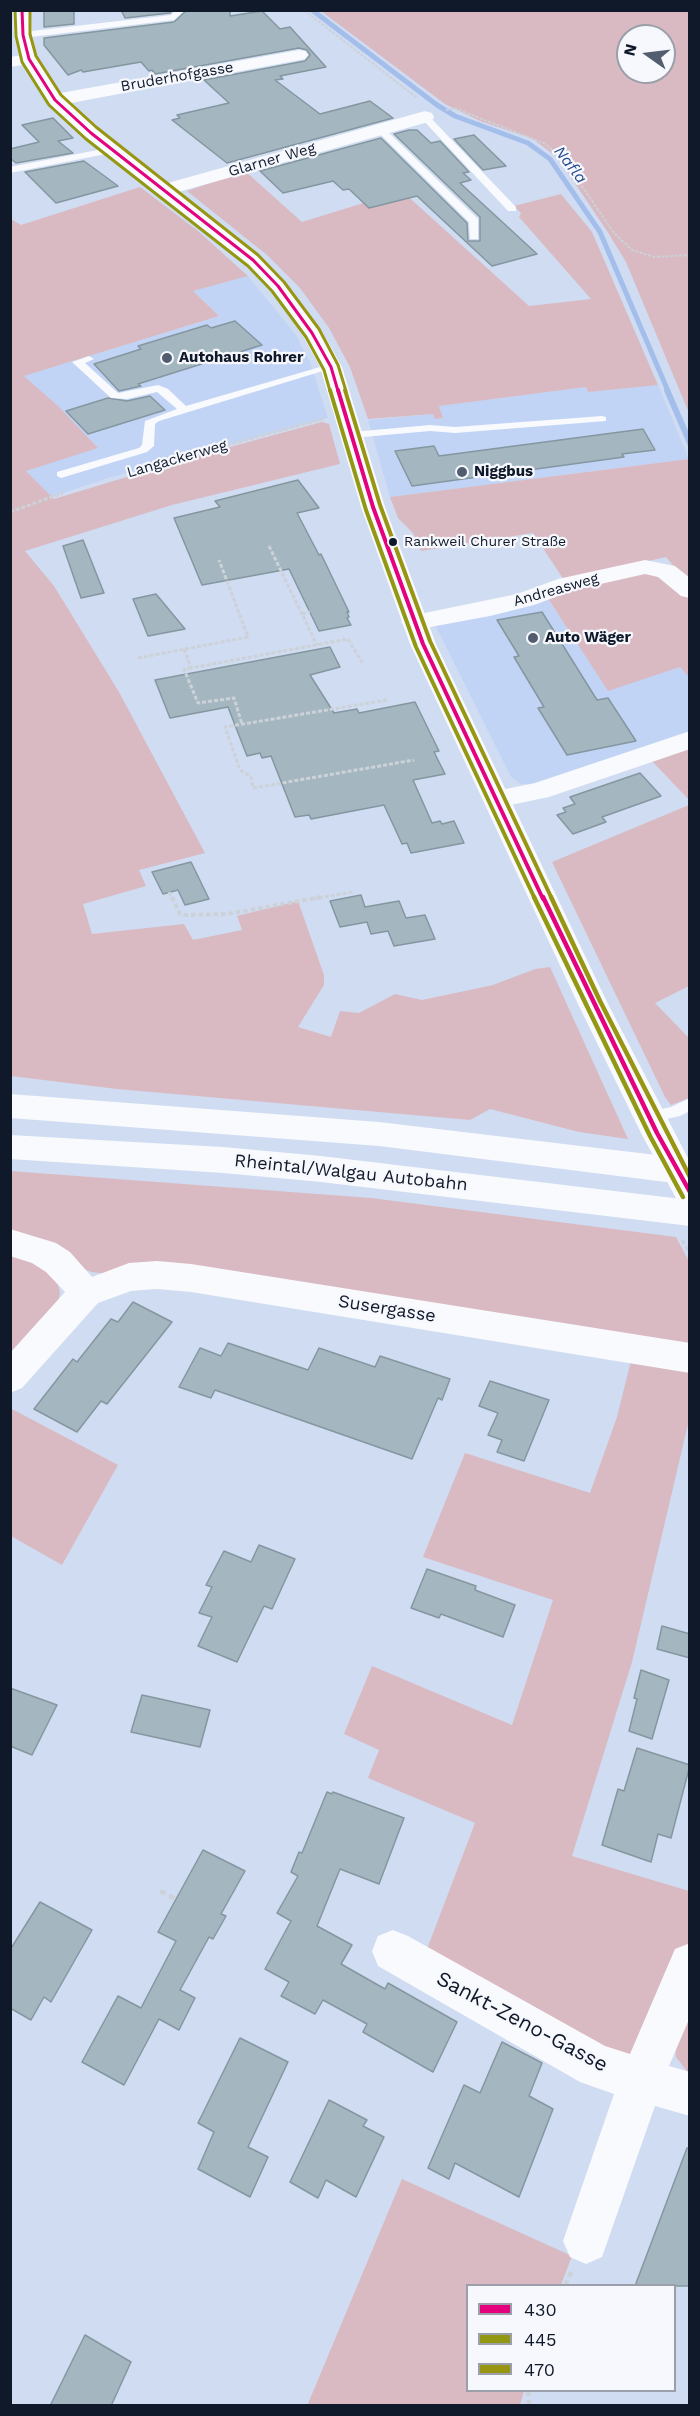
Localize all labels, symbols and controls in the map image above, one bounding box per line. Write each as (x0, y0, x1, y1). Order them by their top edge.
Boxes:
north arrow (616, 24, 676, 84)
text: N (619, 42, 641, 58)
street label: Bruderhofgasse (119, 58, 235, 96)
street label: Glarner Weg (226, 139, 318, 181)
water label: Nafla (550, 143, 590, 187)
place label: Autohaus Rohrer (179, 349, 303, 367)
marker: Autohaus Rohrer (160, 351, 174, 365)
street label: Langackerweg (125, 436, 229, 482)
place label: Niggbus (474, 463, 533, 481)
marker: Niggbus (455, 465, 469, 479)
place label: Rankweil Churer Straße (404, 534, 566, 550)
marker: Rankweil Churer Straße (387, 536, 399, 548)
street label: Andreasweg (511, 569, 601, 611)
place label: Auto Wäger (545, 629, 631, 647)
marker: Auto Wäger (526, 631, 540, 645)
street label: Rheintal/Walgau Autobahn (233, 1150, 469, 1196)
street label: Susergasse (337, 1291, 437, 1327)
street label: Sankt-Zeno-Gasse (432, 1966, 612, 2078)
legend (466, 2284, 676, 2392)
text: 430 (524, 2299, 557, 2320)
text: 445 (524, 2329, 556, 2350)
text: 470 (524, 2359, 555, 2380)

